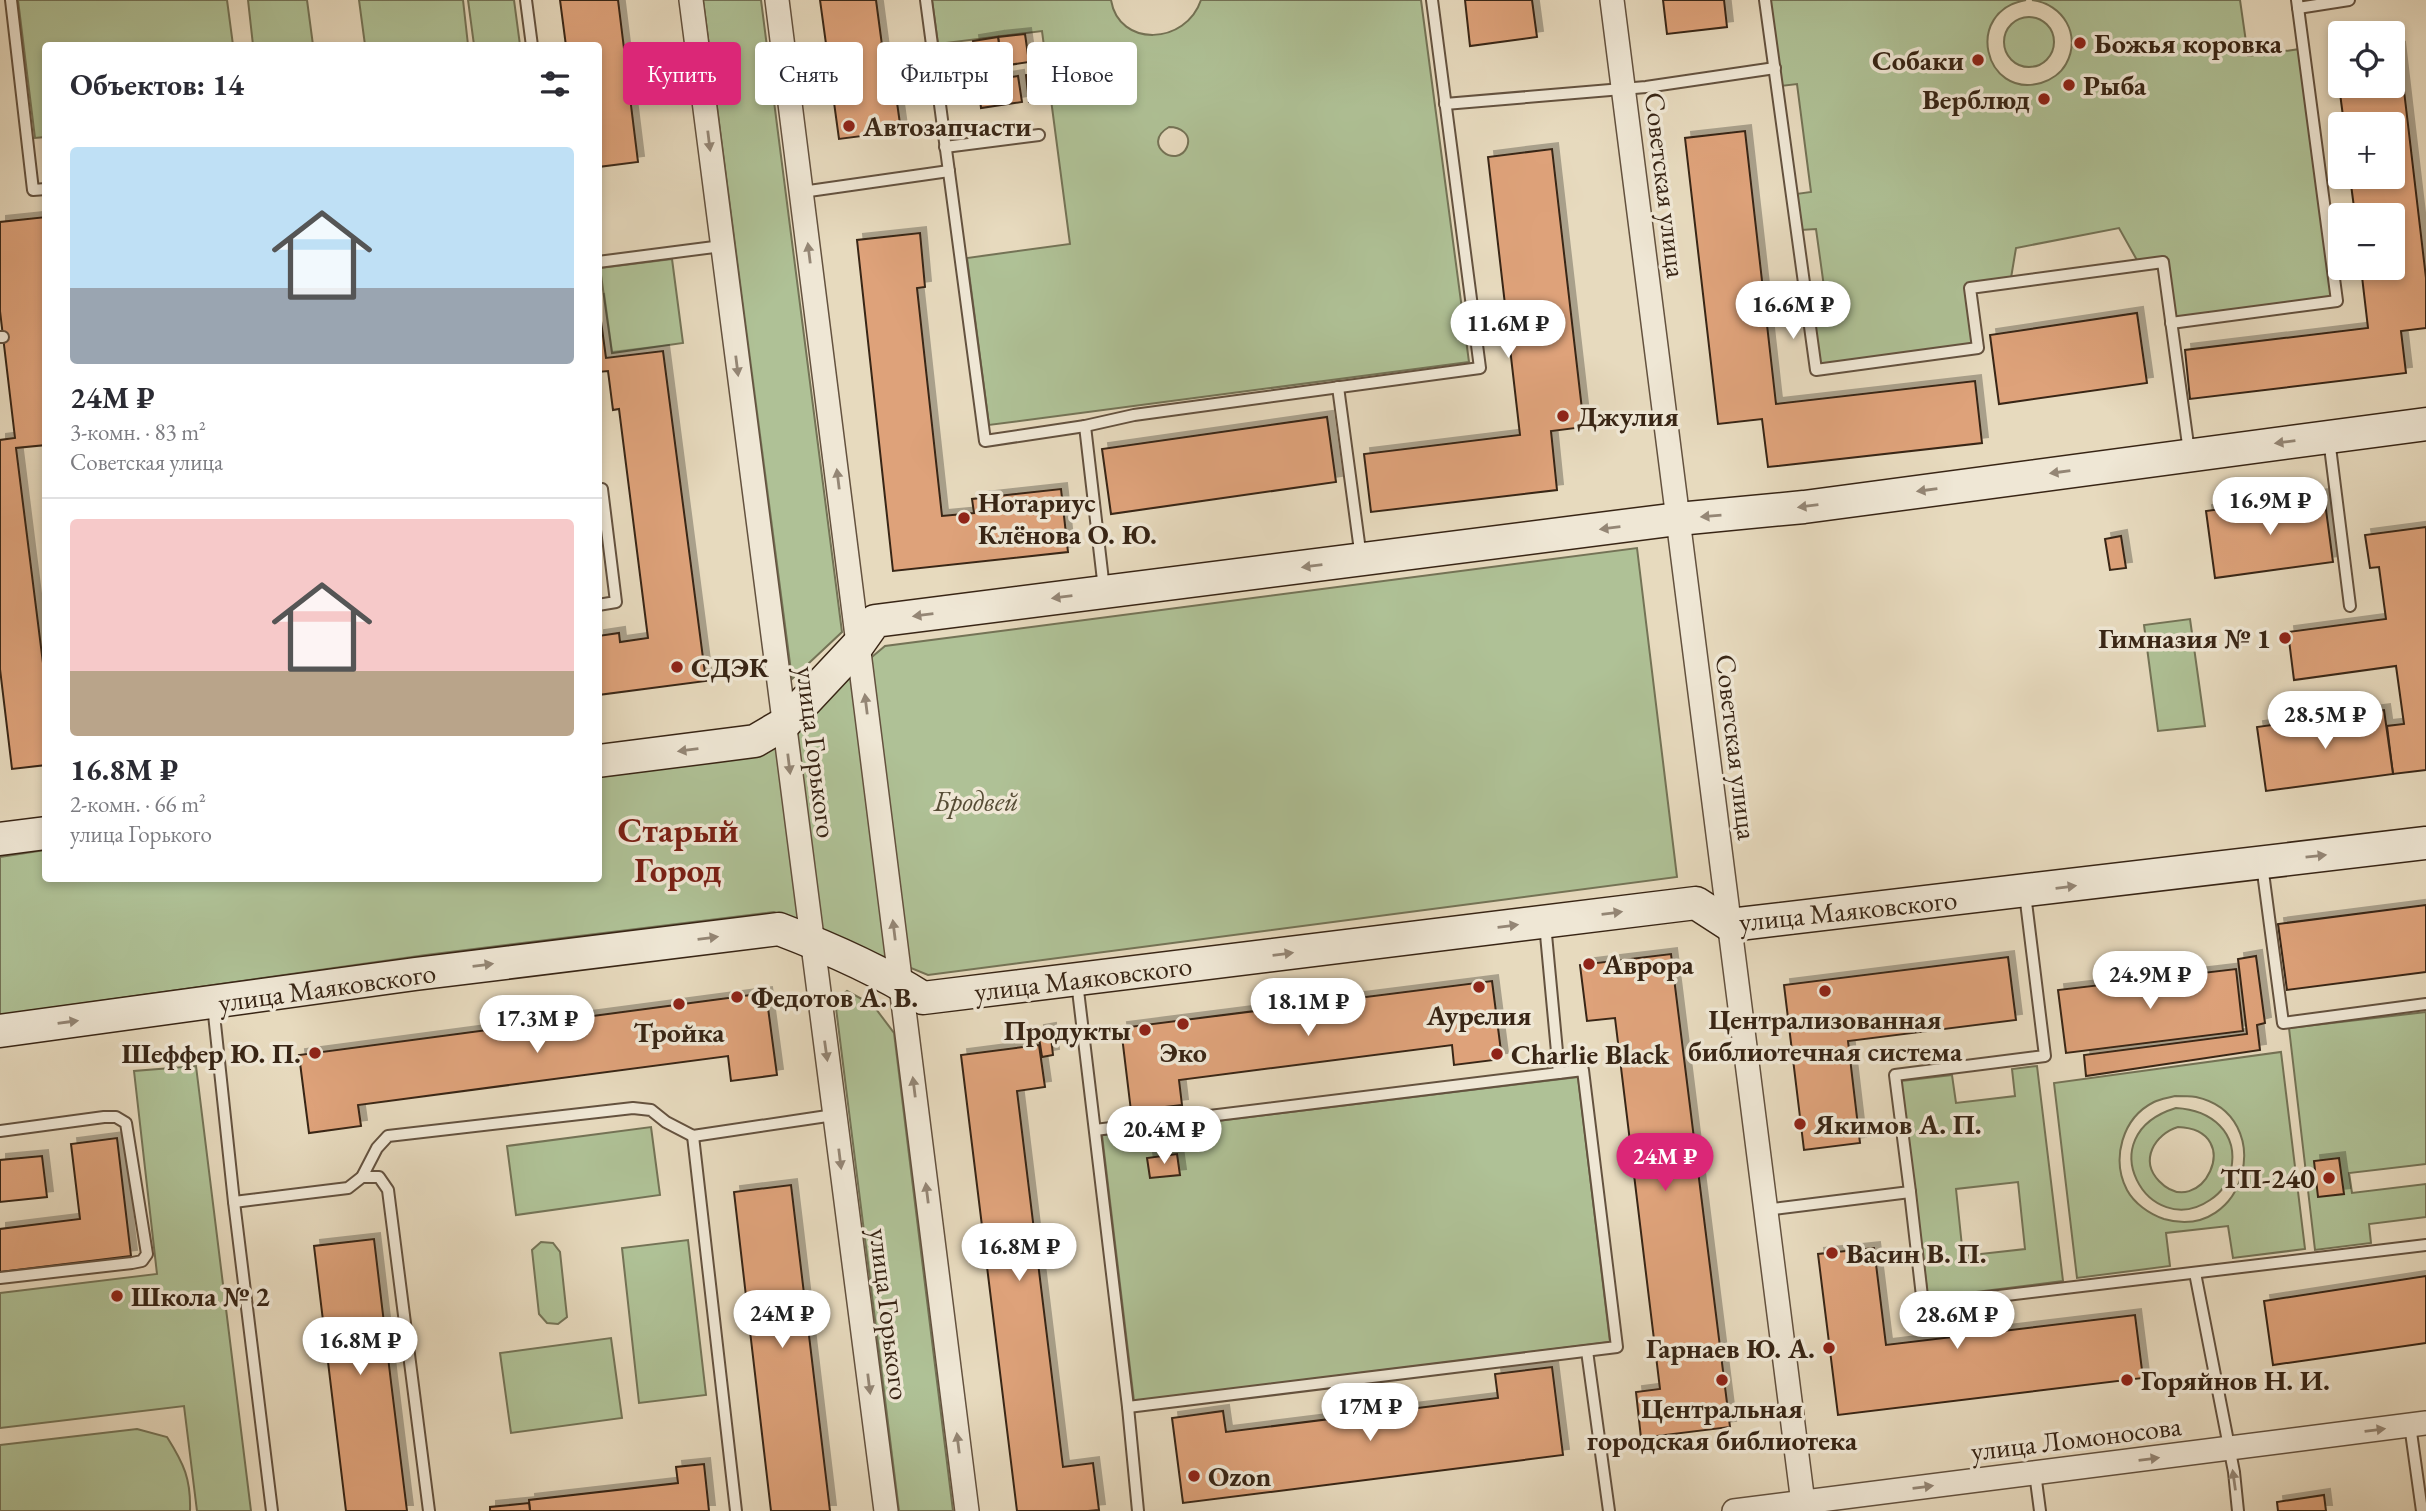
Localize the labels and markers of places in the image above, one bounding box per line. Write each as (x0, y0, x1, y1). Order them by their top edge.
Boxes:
place label: Божья коровка (2094, 25, 2283, 61)
marker: Божья коровка (2072, 35, 2088, 51)
place label: Собаки (1872, 42, 1964, 78)
marker: Собаки (1970, 52, 1986, 68)
place label: Рыба (2083, 67, 2147, 103)
marker: Рыба (2061, 77, 2077, 93)
place label: Верблюд (1922, 81, 2030, 117)
marker: Верблюд (2036, 91, 2052, 107)
place label: Автозапчасти (862, 108, 1031, 144)
marker: Автозапчасти (841, 118, 857, 134)
pin: 16.6M ₽ (1728, 282, 1858, 341)
pin: 11.6M ₽ (1443, 300, 1573, 360)
place label: Джулия (1577, 398, 1679, 434)
marker: Джулия (1555, 408, 1571, 424)
pin: 16.9M ₽ (2205, 477, 2335, 537)
place label: Нотариус Клёнова О. Ю. (978, 484, 1157, 552)
marker: Нотариус Клёнова О. Ю. (956, 510, 972, 526)
place label: Гимназия № 1 (2098, 620, 2271, 656)
marker: Гимназия № 1 (2277, 630, 2293, 646)
place label: СДЭК (691, 649, 770, 685)
marker: СДЭК (669, 659, 685, 675)
pin: 28.5M ₽ (2260, 692, 2390, 751)
place label: Аврора (1602, 946, 1695, 982)
pin: 24.9M ₽ (2085, 951, 2215, 1011)
marker: Аврора (1581, 956, 1597, 972)
pin: 18.1M ₽ (1243, 978, 1373, 1038)
place label: Федотов А. В. (751, 979, 918, 1015)
marker: Аурелия (1471, 979, 1487, 995)
marker: Централизованная библиотечная система (1817, 983, 1833, 999)
marker: Федотов А. В. (729, 989, 745, 1005)
pin: 17.3M ₽ (472, 996, 602, 1055)
marker: Тройка (671, 996, 687, 1012)
place label: Аурелия (1426, 997, 1532, 1033)
place label: Централизованная библиотечная система (1688, 1001, 1963, 1069)
place label: Продукты (1004, 1012, 1131, 1048)
place label: Тройка (633, 1014, 725, 1050)
marker: Эко (1175, 1016, 1191, 1032)
marker: Продукты (1137, 1022, 1153, 1038)
place label: Эко (1159, 1034, 1207, 1070)
place label: Шеффер Ю. П. (122, 1035, 301, 1071)
place label: Charlie Black (1511, 1036, 1670, 1072)
marker: Шеффер Ю. П. (307, 1045, 323, 1061)
marker: Charlie Black (1489, 1046, 1505, 1062)
pin: 20.4M ₽ (1099, 1106, 1229, 1166)
place label: Якимов А. П. (1813, 1106, 1982, 1142)
marker: Якимов А. П. (1792, 1116, 1808, 1132)
pin: 24M ₽ (1616, 1134, 1714, 1193)
place label: ТП-240 (2220, 1160, 2315, 1196)
marker: ТП-240 (2321, 1170, 2337, 1186)
pin: 16.8M ₽ (954, 1224, 1084, 1283)
place label: Васин В. П. (1846, 1235, 1987, 1271)
marker: Васин В. П. (1824, 1245, 1840, 1261)
place label: Школа № 2 (131, 1278, 270, 1314)
marker: Школа № 2 (109, 1288, 125, 1304)
pin: 24M ₽ (733, 1290, 831, 1350)
pin: 28.6M ₽ (1892, 1292, 2022, 1351)
pin: 16.8M ₽ (295, 1318, 425, 1377)
place label: Гарнаев Ю. А. (1646, 1330, 1815, 1366)
marker: Гарнаев Ю. А. (1821, 1340, 1837, 1356)
place label: Горяйнов Н. И. (2141, 1362, 2330, 1398)
marker: Центральная городская библиотека (1714, 1372, 1730, 1388)
marker: Горяйнов Н. И. (2119, 1372, 2135, 1388)
pin: 17M ₽ (1321, 1384, 1419, 1443)
place label: Центральная городская библиотека (1587, 1390, 1858, 1458)
place label: Ozon (1208, 1458, 1272, 1494)
marker: Ozon (1186, 1468, 1202, 1484)

